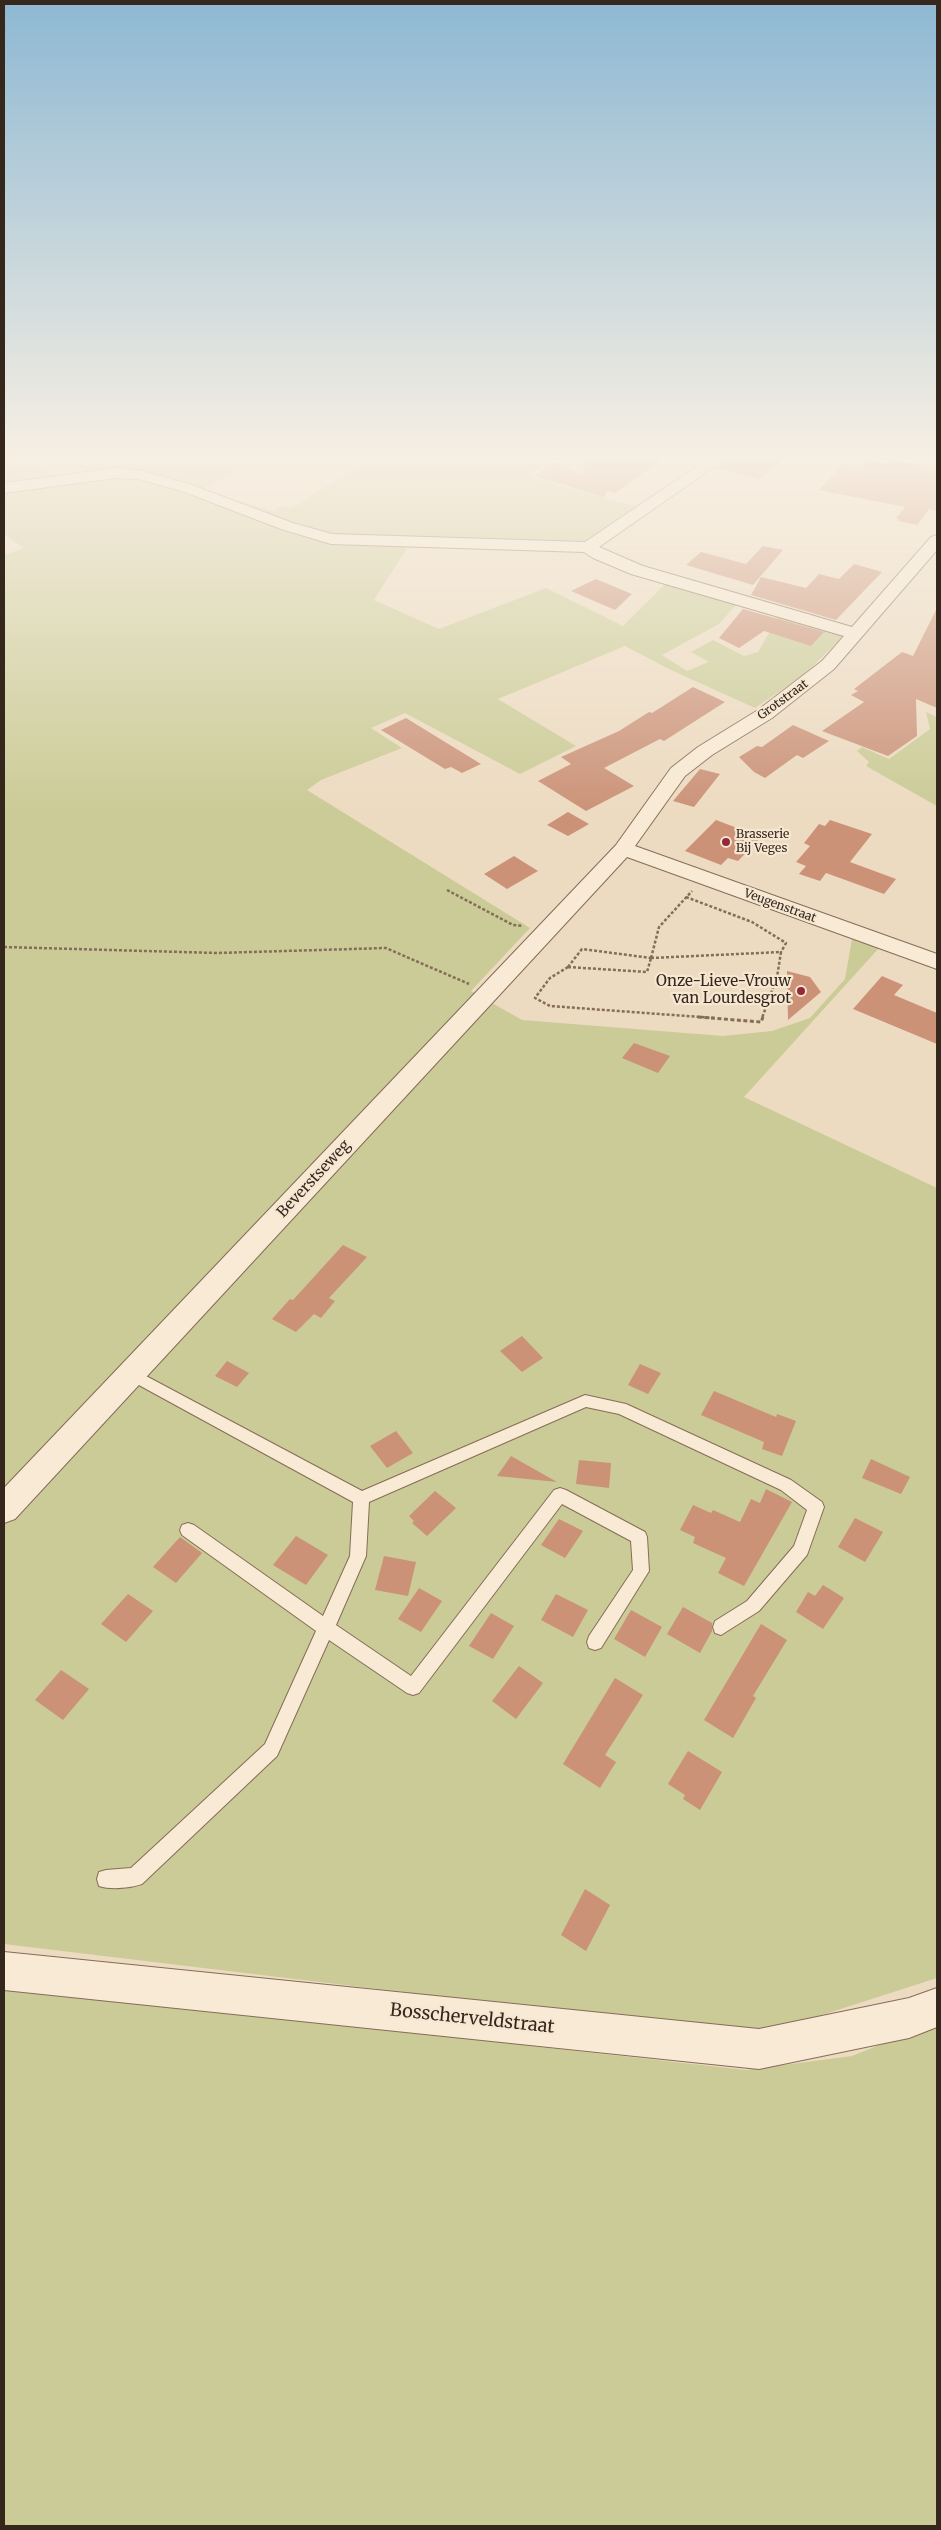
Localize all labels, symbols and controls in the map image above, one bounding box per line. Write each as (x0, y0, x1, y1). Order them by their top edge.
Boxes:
street label: Grotstraat (755, 677, 811, 723)
place label: Brasserie Bij Veges (736, 828, 789, 856)
marker: Brasserie Bij Veges (720, 836, 732, 848)
street label: Veugenstraat (742, 886, 818, 926)
place label: Onze-Lieve-Vrouw van Lourdesgrot (656, 973, 791, 1008)
marker: Onze-Lieve-Vrouw van Lourdesgrot (795, 985, 807, 997)
street label: Beverstseweg (274, 1137, 354, 1221)
street label: Bosscherveldstraat (389, 2000, 555, 2038)

